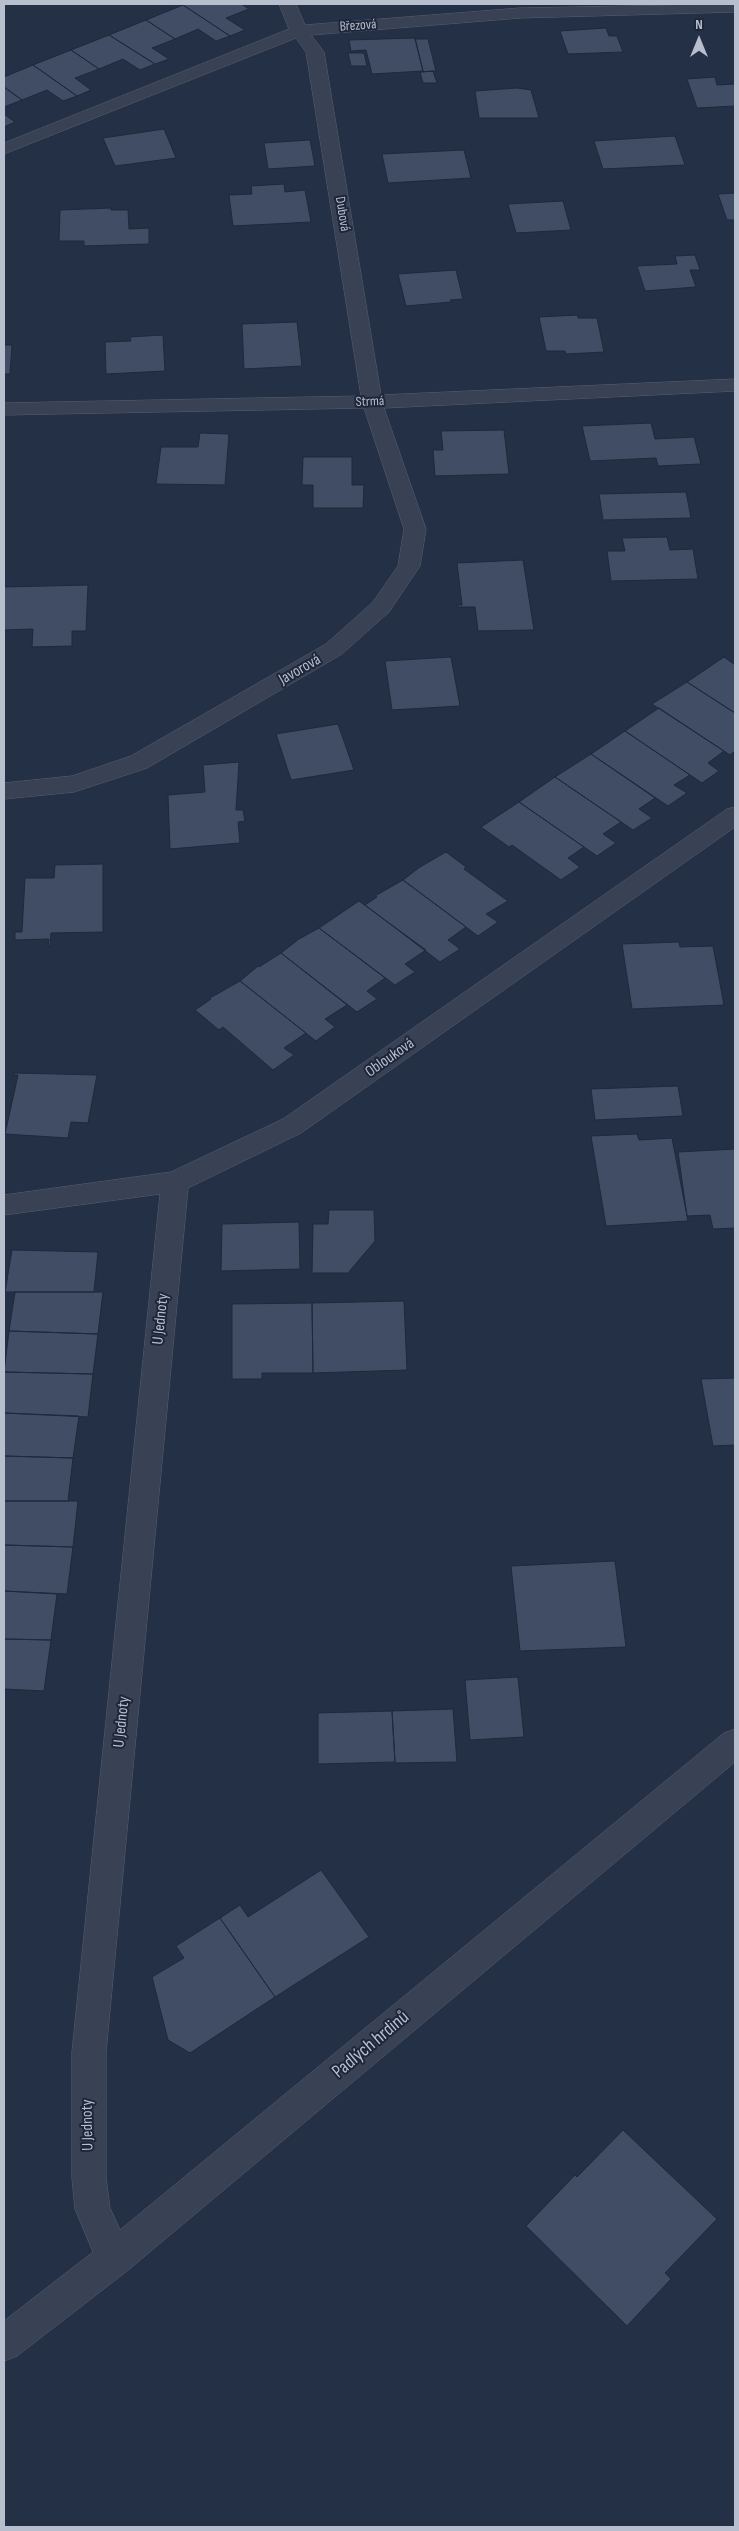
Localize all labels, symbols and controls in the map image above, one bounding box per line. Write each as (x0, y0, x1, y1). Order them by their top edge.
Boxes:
north arrow (674, 15, 724, 65)
street label: Březová (339, 16, 377, 36)
text: N (695, 16, 703, 33)
street label: Dubová (331, 195, 353, 233)
street label: Strmá (355, 393, 385, 411)
street label: Javorová (276, 650, 324, 690)
street label: Oblouková (362, 1034, 418, 1082)
street label: U Jednoty (149, 1292, 173, 1346)
street label: U Jednoty (110, 1695, 134, 1749)
street label: Padlých hrdinů (328, 2006, 414, 2084)
street label: U Jednoty (78, 2099, 98, 2151)

